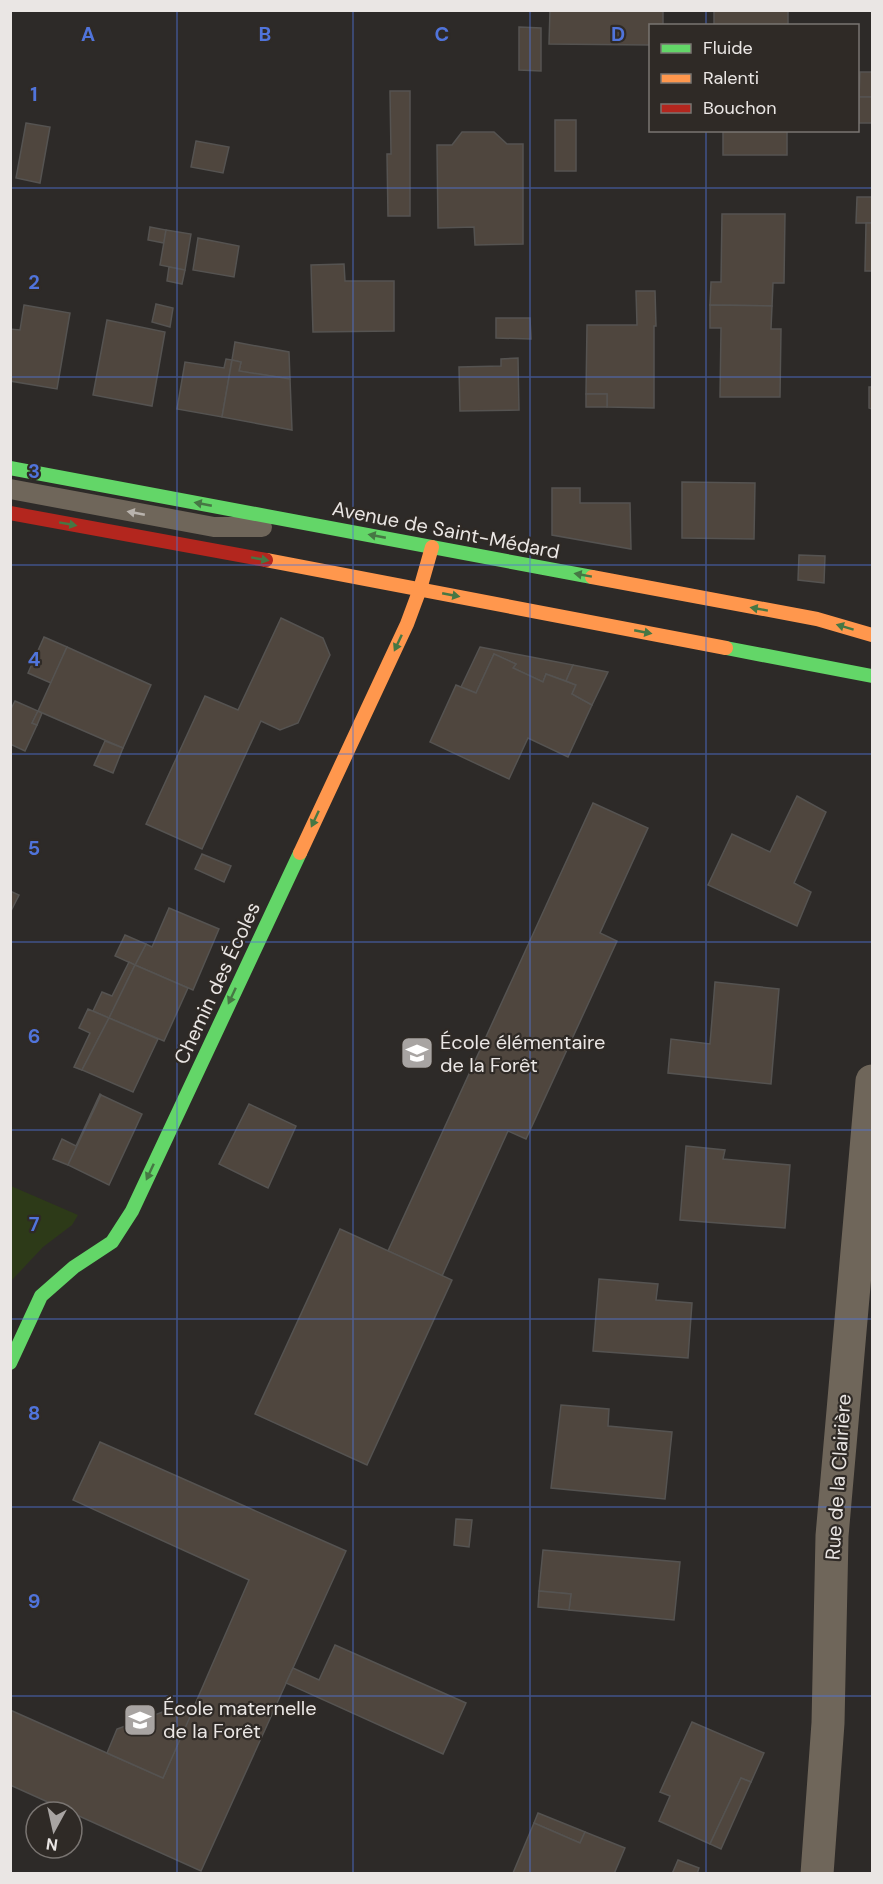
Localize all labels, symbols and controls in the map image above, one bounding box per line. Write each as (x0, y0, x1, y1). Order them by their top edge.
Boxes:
text: A (81, 21, 95, 47)
text: B (259, 21, 271, 47)
text: C (435, 21, 449, 47)
text: D (611, 21, 625, 47)
legend (649, 24, 859, 132)
text: Fluide (703, 36, 753, 60)
text: Ralenti (703, 66, 759, 90)
text: 1 (30, 81, 38, 107)
text: Bouchon (703, 96, 777, 120)
text: 2 (28, 269, 40, 295)
text: 3 (28, 458, 40, 484)
street label: Avenue de Saint-Médard (330, 495, 562, 565)
one-way arrow (193, 499, 212, 508)
one-way arrow (126, 508, 145, 517)
one-way arrow (59, 520, 78, 529)
one-way arrow (367, 531, 386, 540)
one-way arrow (250, 555, 269, 564)
one-way arrow (573, 571, 592, 580)
one-way arrow (442, 591, 461, 600)
one-way arrow (750, 604, 769, 613)
one-way arrow (836, 622, 854, 631)
one-way arrow (634, 628, 653, 637)
one-way arrow (394, 634, 403, 651)
text: 4 (28, 646, 41, 672)
one-way arrow (311, 811, 320, 828)
text: 5 (28, 835, 40, 861)
street label: Chemin des Écoles (168, 898, 266, 1068)
one-way arrow (228, 987, 237, 1004)
text: 6 (28, 1023, 40, 1049)
place label: École élémentaire de la Forêt (440, 1029, 605, 1078)
school or university icon: École élémentaire de la Forêt (399, 1035, 435, 1071)
one-way arrow (145, 1164, 154, 1181)
text: 7 (29, 1211, 40, 1237)
street label: Rue de la Clairière (819, 1393, 857, 1561)
text: 8 (28, 1400, 40, 1426)
text: 9 (28, 1588, 40, 1614)
place label: École maternelle de la Forêt (163, 1695, 317, 1744)
school or university icon: École maternelle de la Forêt (122, 1702, 158, 1738)
north arrow (24, 1800, 84, 1860)
text: N (45, 1833, 59, 1856)

